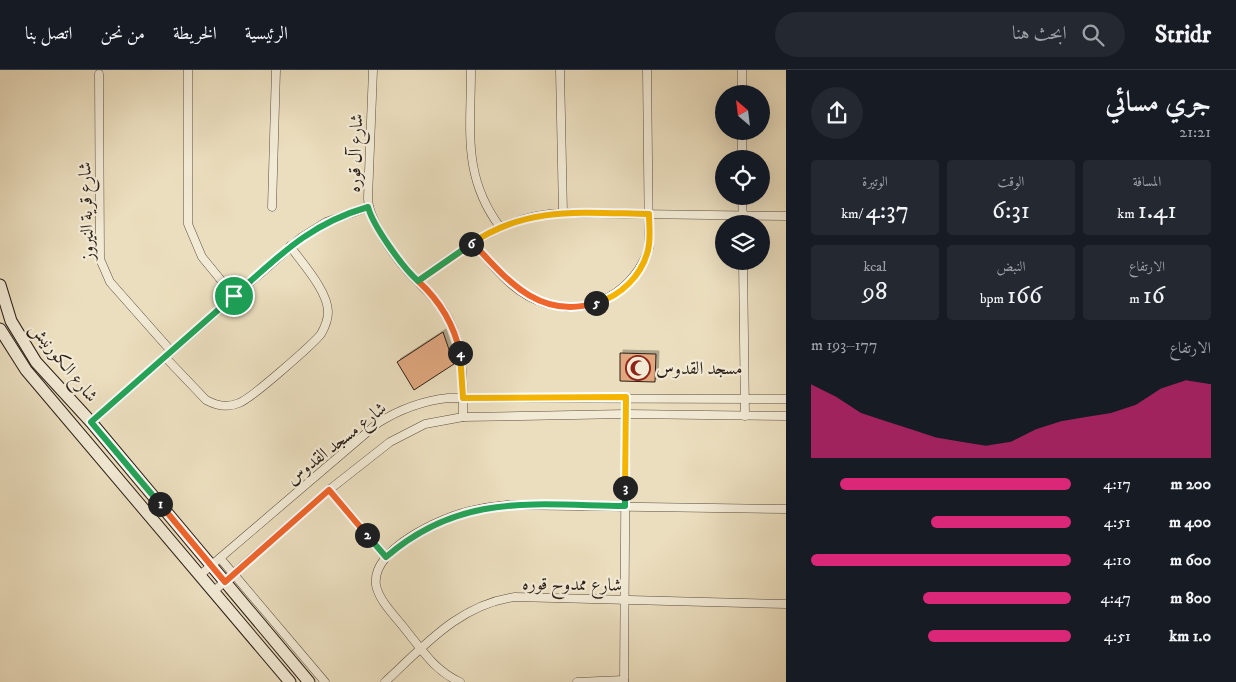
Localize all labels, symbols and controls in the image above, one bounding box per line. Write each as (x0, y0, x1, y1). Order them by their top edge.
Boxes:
search box (775, 12, 1125, 57)
text: Stridr (1155, 20, 1211, 50)
icon: search (1079, 21, 1107, 49)
text: ابحث هنا (1012, 22, 1067, 45)
text: اتصل بنا (25, 23, 72, 45)
text: من نحن (100, 23, 145, 45)
text: الخريطة (173, 23, 217, 45)
text: الرئيسية (245, 23, 288, 45)
north arrow (715, 85, 770, 140)
map controls (715, 85, 770, 270)
text: جري مسائي (1105, 85, 1211, 120)
button: share (811, 87, 863, 139)
street label: شارع آل قوره (344, 113, 371, 193)
text: 21:21 (1179, 122, 1211, 142)
button: locate (715, 150, 770, 205)
street label: شارع قرية النيروز (74, 161, 103, 263)
text: الوتيرة (862, 173, 888, 191)
text: الوقت (998, 173, 1024, 191)
text: المسافة (1133, 173, 1161, 191)
text: 4:37 (865, 195, 909, 226)
text: 6:31 (992, 195, 1030, 226)
text: 1.41 (1138, 195, 1177, 226)
text: /km (841, 205, 865, 223)
text: km (1117, 205, 1138, 223)
button: layers (715, 215, 770, 270)
pin: 6 (458, 232, 484, 256)
text: 6 (468, 235, 475, 253)
text: kcal (864, 258, 886, 276)
text: النبض (997, 258, 1025, 276)
text: الارتفاع (1129, 258, 1165, 276)
pin (213, 275, 255, 317)
text: 98 (863, 276, 888, 307)
text: 166 (1007, 280, 1042, 311)
text: 16 (1143, 280, 1165, 311)
icon: arrive (220, 282, 248, 310)
pin: 5 (584, 290, 608, 316)
text: bpm (980, 290, 1007, 308)
text: m (1129, 290, 1143, 308)
text: 5 (593, 294, 600, 312)
street label: شارع الكورنيش (22, 318, 102, 409)
text: 177–193 m (811, 335, 877, 355)
text: الارتفاع (1169, 338, 1211, 358)
pin: 4 (448, 340, 472, 366)
text: 4 (456, 344, 465, 362)
mosque icon: مسجد القدوس (625, 355, 651, 381)
place label: مسجد القدوس (656, 358, 743, 380)
street label: شارع مسجد القدوس (282, 398, 393, 492)
text: 4:17 (1103, 474, 1131, 494)
text: 200 m (1170, 474, 1211, 494)
pin: 3 (612, 476, 638, 500)
text: 3 (623, 479, 628, 497)
pin: 1 (148, 492, 172, 516)
text: 1 (158, 495, 163, 513)
text: 4:51 (1104, 512, 1131, 532)
text: 400 m (1169, 512, 1211, 532)
pin: 2 (354, 522, 380, 548)
text: 2 (364, 526, 371, 544)
text: 4:10 (1103, 550, 1131, 570)
text: 600 m (1170, 550, 1211, 570)
street label: شارع ممدوح قوره (522, 573, 622, 601)
text: 4:47 (1101, 588, 1131, 608)
text: 800 m (1170, 588, 1211, 608)
text: 4:51 (1104, 626, 1131, 646)
text: 1.0 km (1169, 626, 1211, 646)

